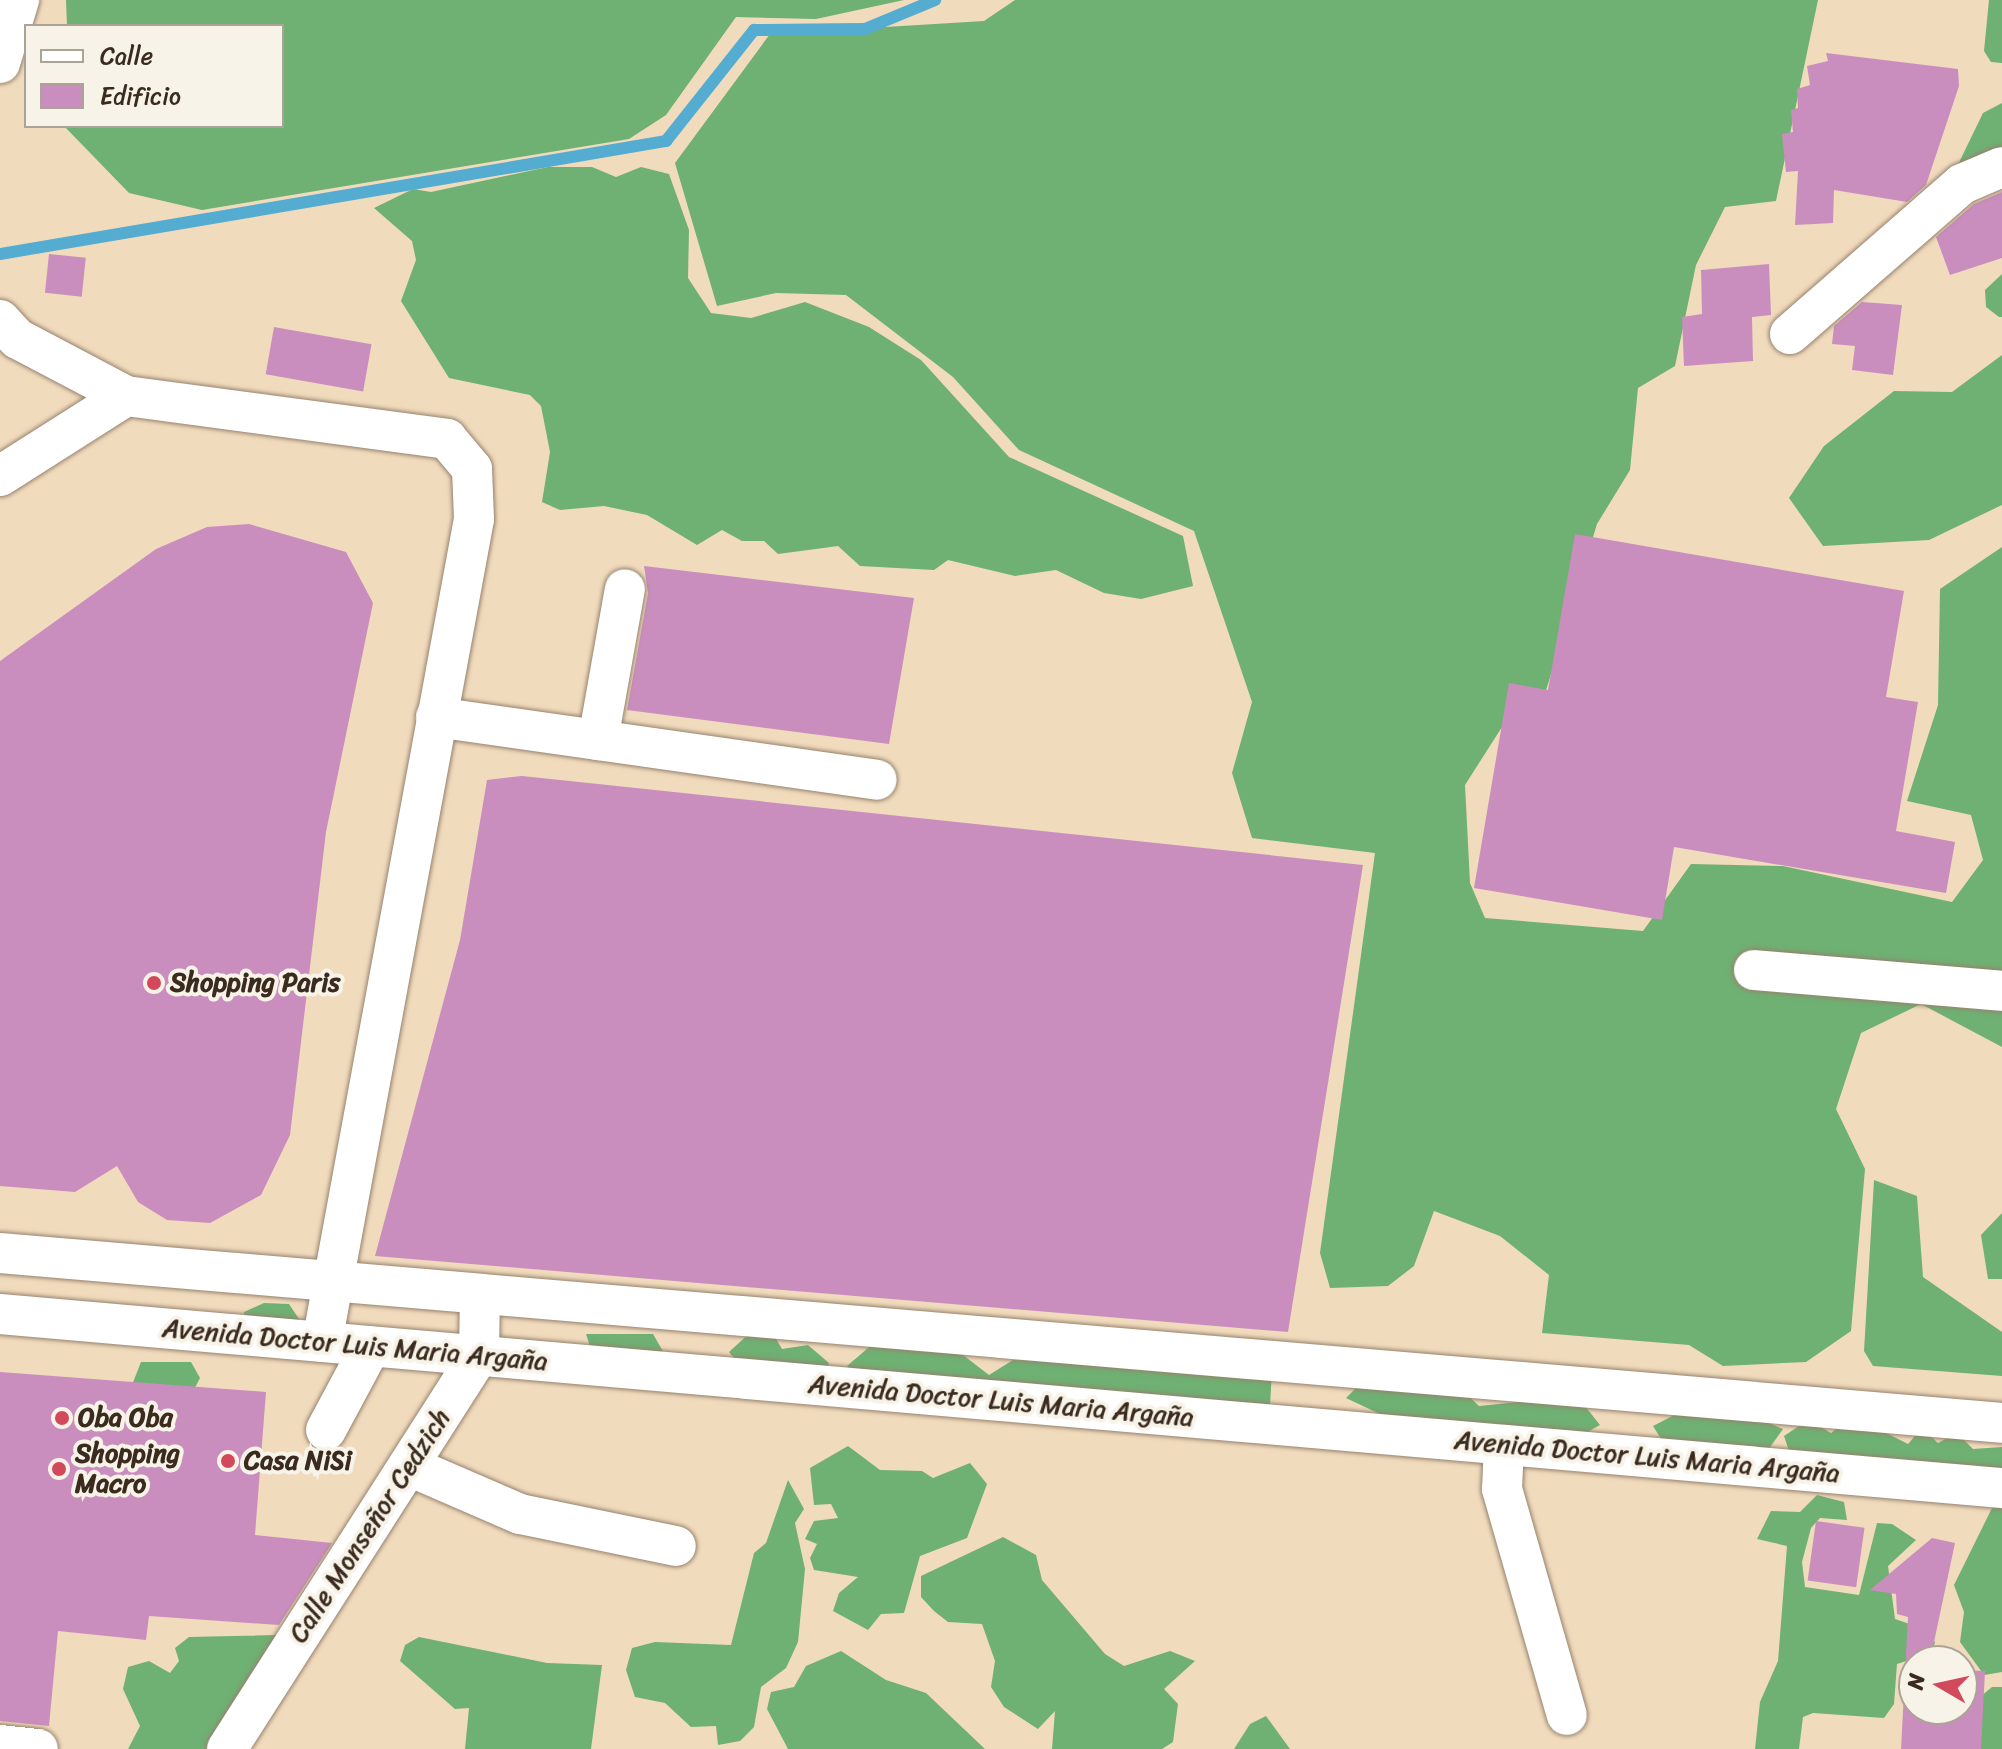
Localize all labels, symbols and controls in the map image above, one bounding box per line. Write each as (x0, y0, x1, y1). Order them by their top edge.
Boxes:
legend (24, 24, 284, 128)
text: Calle (100, 35, 153, 77)
text: Edificio (100, 75, 181, 117)
place label: Shopping Paris (170, 967, 340, 999)
marker: Shopping Paris (145, 974, 163, 992)
street label: Avenida Doctor Luis Maria Argaña (162, 1313, 548, 1377)
street label: Avenida Doctor Luis Maria Argaña (808, 1369, 1194, 1433)
place label: Oba Oba (78, 1402, 173, 1434)
street label: Calle Monseñor Cedzich (283, 1404, 457, 1648)
marker: Oba Oba (53, 1409, 71, 1427)
street label: Avenida Doctor Luis Maria Argaña (1454, 1425, 1840, 1489)
place label: Shopping Macro (75, 1438, 180, 1500)
place label: Casa NiSi (244, 1445, 354, 1477)
marker: Casa NiSi (219, 1452, 237, 1470)
marker: Shopping Macro (50, 1460, 68, 1478)
north arrow (1898, 1645, 1978, 1725)
text: N (1895, 1671, 1936, 1692)

